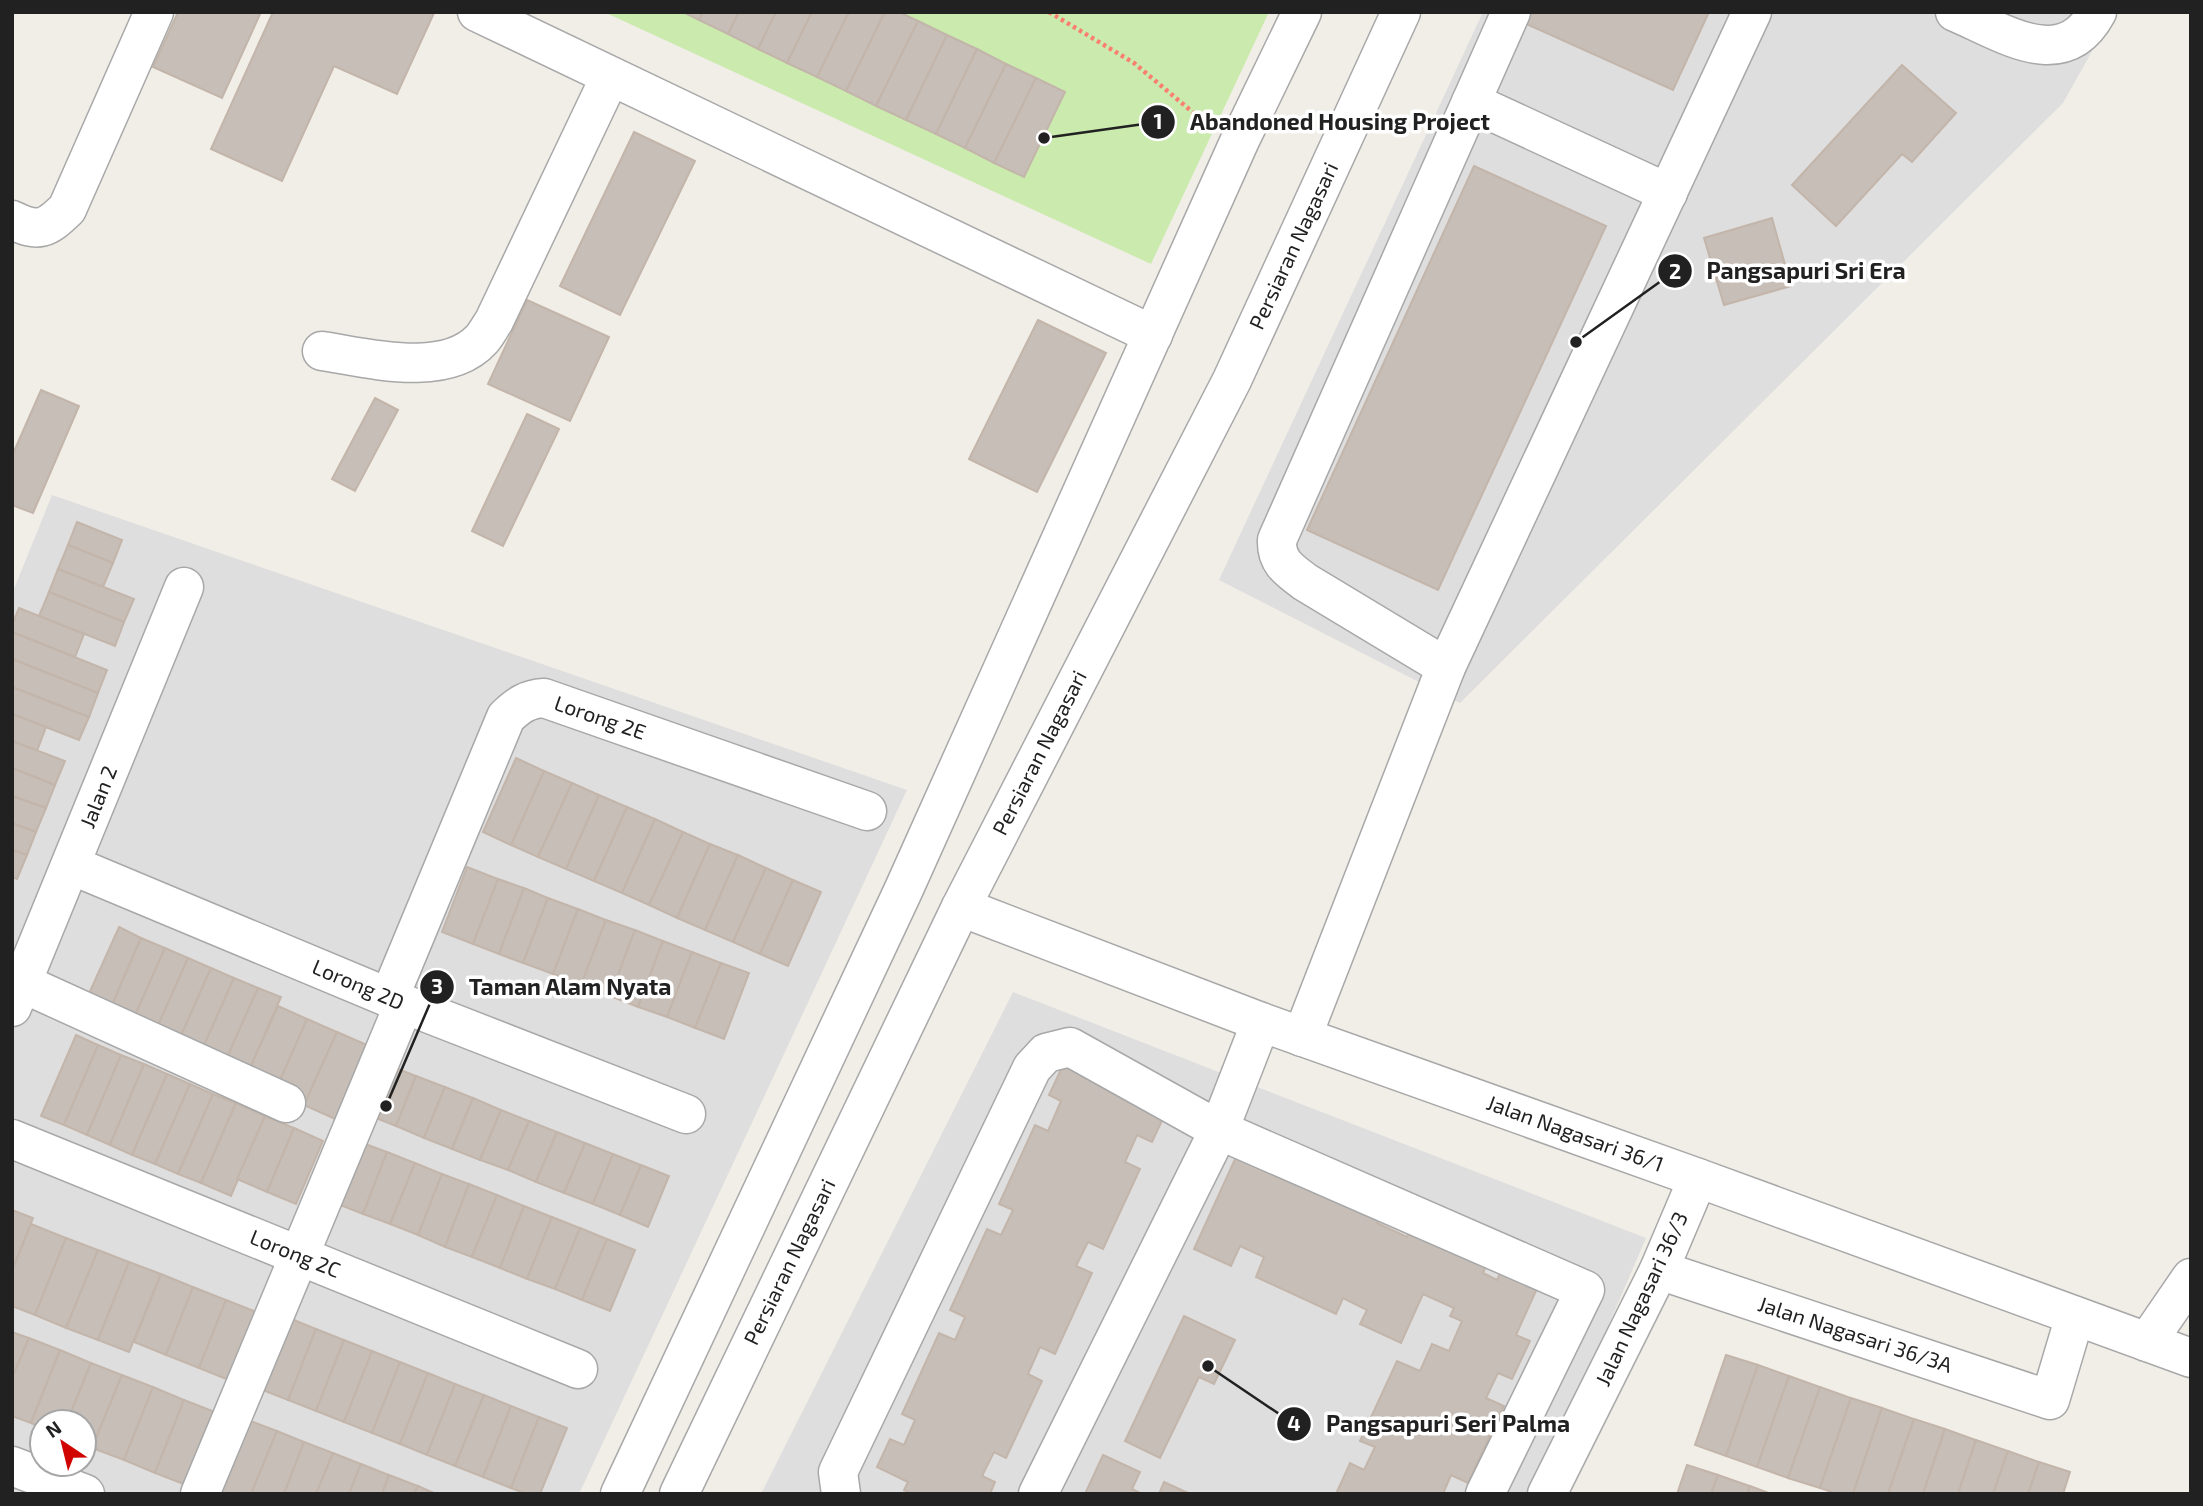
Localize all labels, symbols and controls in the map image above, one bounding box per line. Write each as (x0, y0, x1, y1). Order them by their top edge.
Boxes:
callout: Abandoned Housing Project (1141, 100, 1504, 144)
text: Abandoned Housing Project (1190, 107, 1490, 135)
text: 1 (1153, 108, 1163, 133)
street label: Persiaran Nagasari (1243, 158, 1342, 333)
callout: Pangsapuri Sri Era (1658, 249, 1920, 293)
text: Pangsapuri Sri Era (1706, 256, 1906, 284)
text: 2 (1669, 258, 1681, 283)
street label: Persiaran Nagasari (986, 666, 1091, 839)
street label: Lorong 2E (552, 689, 649, 744)
street label: Jalan 2 (74, 762, 121, 831)
street label: Lorong 2D (309, 953, 408, 1014)
callout: Taman Alam Nyata (419, 965, 685, 1009)
text: Taman Alam Nyata (469, 972, 671, 1000)
text: 3 (431, 973, 443, 998)
street label: Jalan Nagasari 36/1 (1484, 1089, 1667, 1176)
street label: Persiaran Nagasari (738, 1174, 840, 1348)
street label: Jalan Nagasari 36/3 (1589, 1207, 1692, 1390)
street label: Lorong 2C (247, 1223, 344, 1282)
street label: Jalan Nagasari 36/3A (1755, 1290, 1956, 1377)
callout: Pangsapuri Seri Palma (1277, 1402, 1584, 1446)
north arrow (28, 1408, 98, 1478)
text: Pangsapuri Seri Palma (1326, 1409, 1570, 1437)
text: 4 (1287, 1410, 1301, 1435)
text: N (41, 1415, 65, 1442)

